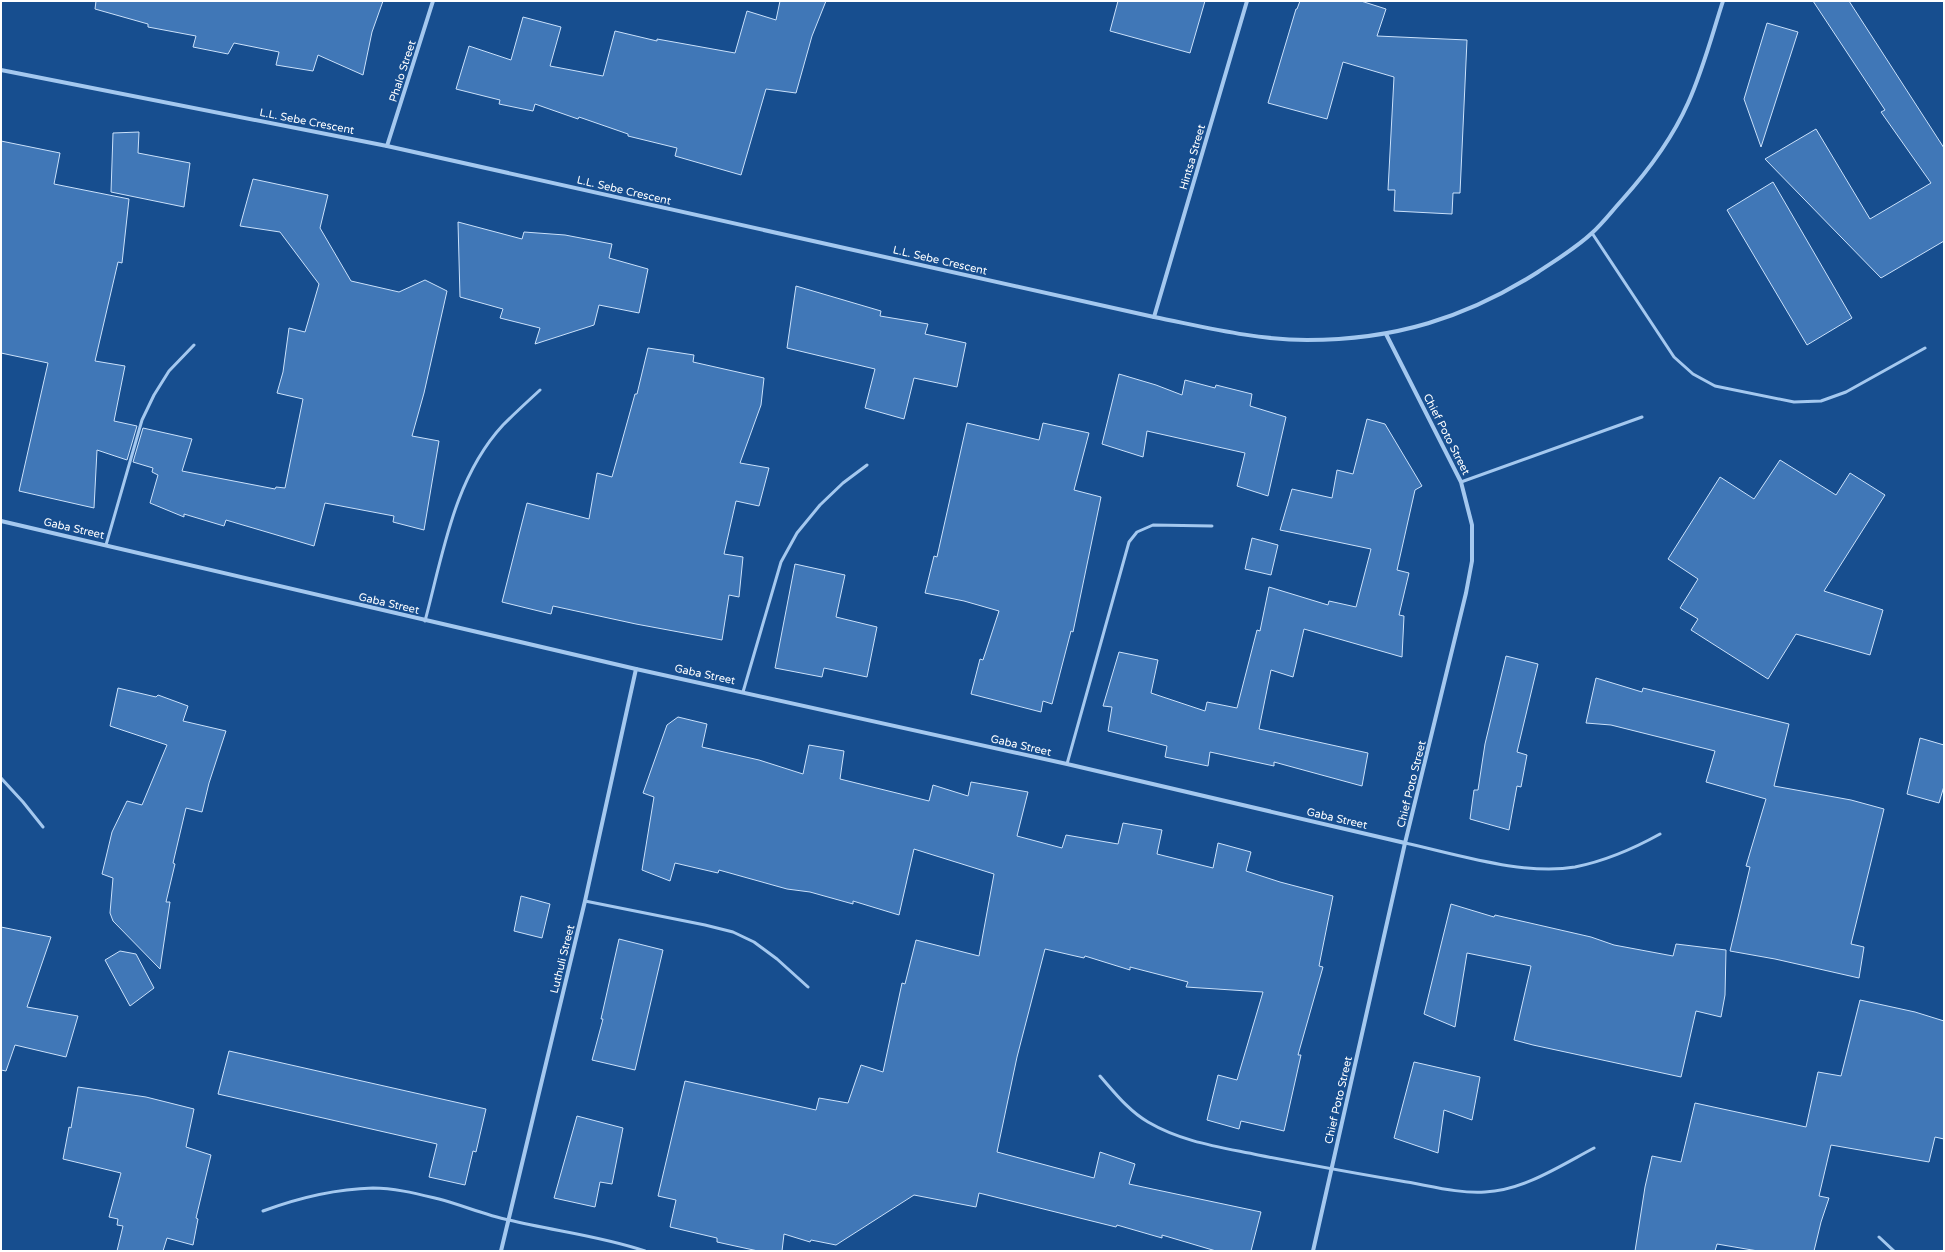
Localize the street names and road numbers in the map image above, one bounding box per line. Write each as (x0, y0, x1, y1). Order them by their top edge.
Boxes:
street label: Phalo Street (386, 39, 419, 104)
street label: L.L. Sebe Crescent (258, 106, 355, 137)
street label: Hintsa Street (1177, 123, 1208, 191)
street label: L.L. Sebe Crescent (576, 173, 672, 208)
street label: L.L. Sebe Crescent (892, 243, 988, 278)
street label: Chief Poto Street (1420, 391, 1473, 477)
street label: Gaba Street (42, 515, 106, 542)
street label: Gaba Street (357, 590, 421, 617)
street label: Gaba Street (673, 662, 737, 687)
street label: Gaba Street (989, 732, 1053, 759)
street label: Chief Poto Street (1394, 739, 1429, 829)
street label: Gaba Street (1305, 805, 1369, 832)
street label: Luthuli Street (548, 923, 577, 995)
street label: Chief Poto Street (1322, 1055, 1355, 1145)

